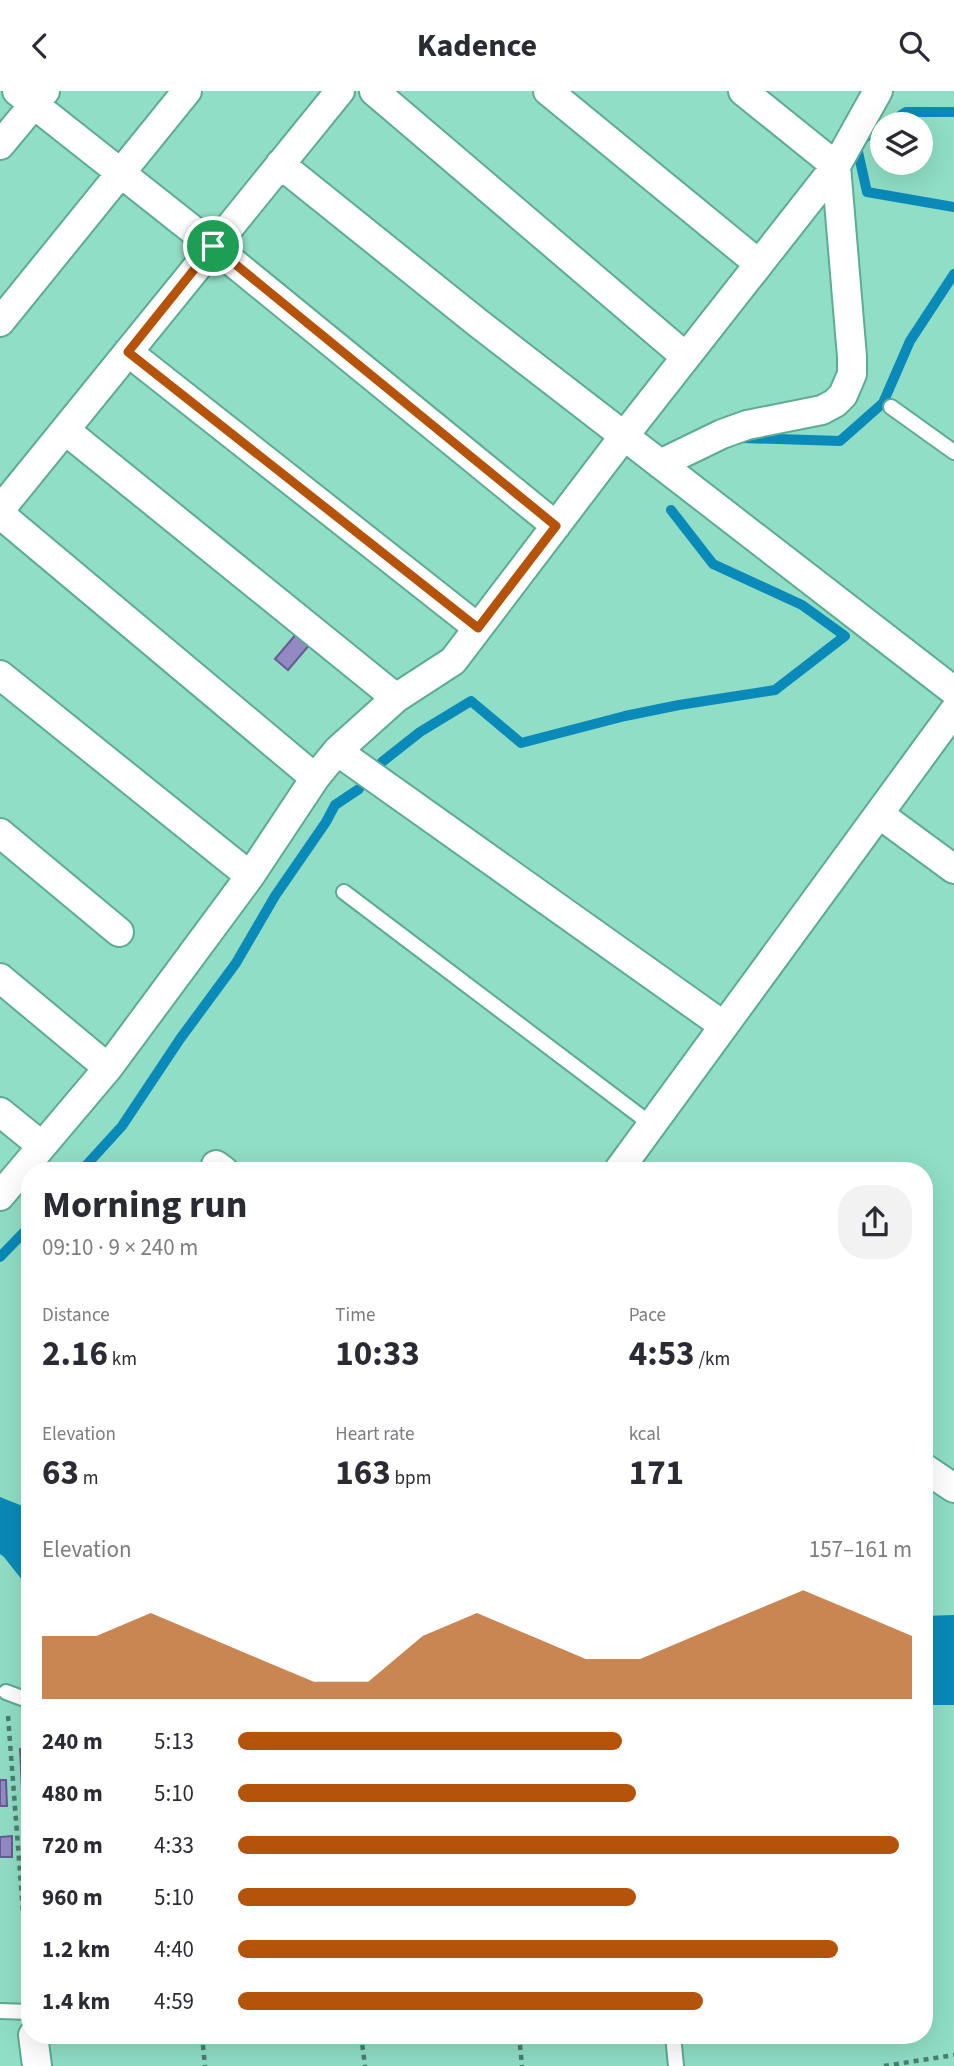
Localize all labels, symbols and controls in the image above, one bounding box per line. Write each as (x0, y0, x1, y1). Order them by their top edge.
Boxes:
text: Kadence (417, 23, 537, 69)
icon: back (21, 27, 59, 65)
icon: search (895, 27, 933, 65)
map controls (870, 112, 933, 175)
button: layers (870, 112, 933, 175)
pin (183, 216, 243, 276)
icon: arrive (194, 227, 232, 265)
text: Morning run (42, 1178, 247, 1232)
button: share (838, 1185, 912, 1259)
text: 09:10 · 9 × 240 m (42, 1231, 198, 1264)
text: Distance (42, 1302, 110, 1329)
text: Time (335, 1302, 375, 1329)
text: Pace (629, 1302, 666, 1329)
text: 2.16 (42, 1329, 108, 1379)
text: 10:33 (335, 1329, 420, 1379)
text: 4:53 (629, 1329, 695, 1379)
text: km (108, 1346, 137, 1373)
text: /km (695, 1346, 730, 1373)
text: Elevation (42, 1421, 116, 1448)
text: Heart rate (335, 1421, 414, 1448)
text: kcal (629, 1421, 661, 1448)
text: 63 (42, 1448, 79, 1498)
text: 163 (335, 1448, 391, 1498)
text: 171 (629, 1448, 684, 1498)
text: m (79, 1465, 99, 1492)
text: bpm (391, 1465, 431, 1492)
text: Elevation (42, 1533, 132, 1566)
text: 157–161 m (809, 1533, 912, 1566)
text: 240 m (42, 1725, 103, 1758)
text: 5:13 (154, 1725, 194, 1758)
text: 480 m (42, 1777, 103, 1810)
text: 5:10 (154, 1777, 194, 1810)
text: 720 m (42, 1829, 103, 1862)
text: 4:33 (154, 1829, 194, 1862)
text: 960 m (42, 1881, 103, 1914)
text: 5:10 (154, 1881, 194, 1914)
text: 1.2 km (42, 1933, 110, 1966)
text: 4:40 (154, 1933, 194, 1966)
text: 1.4 km (42, 1985, 110, 2018)
text: 4:59 (154, 1985, 194, 2018)

